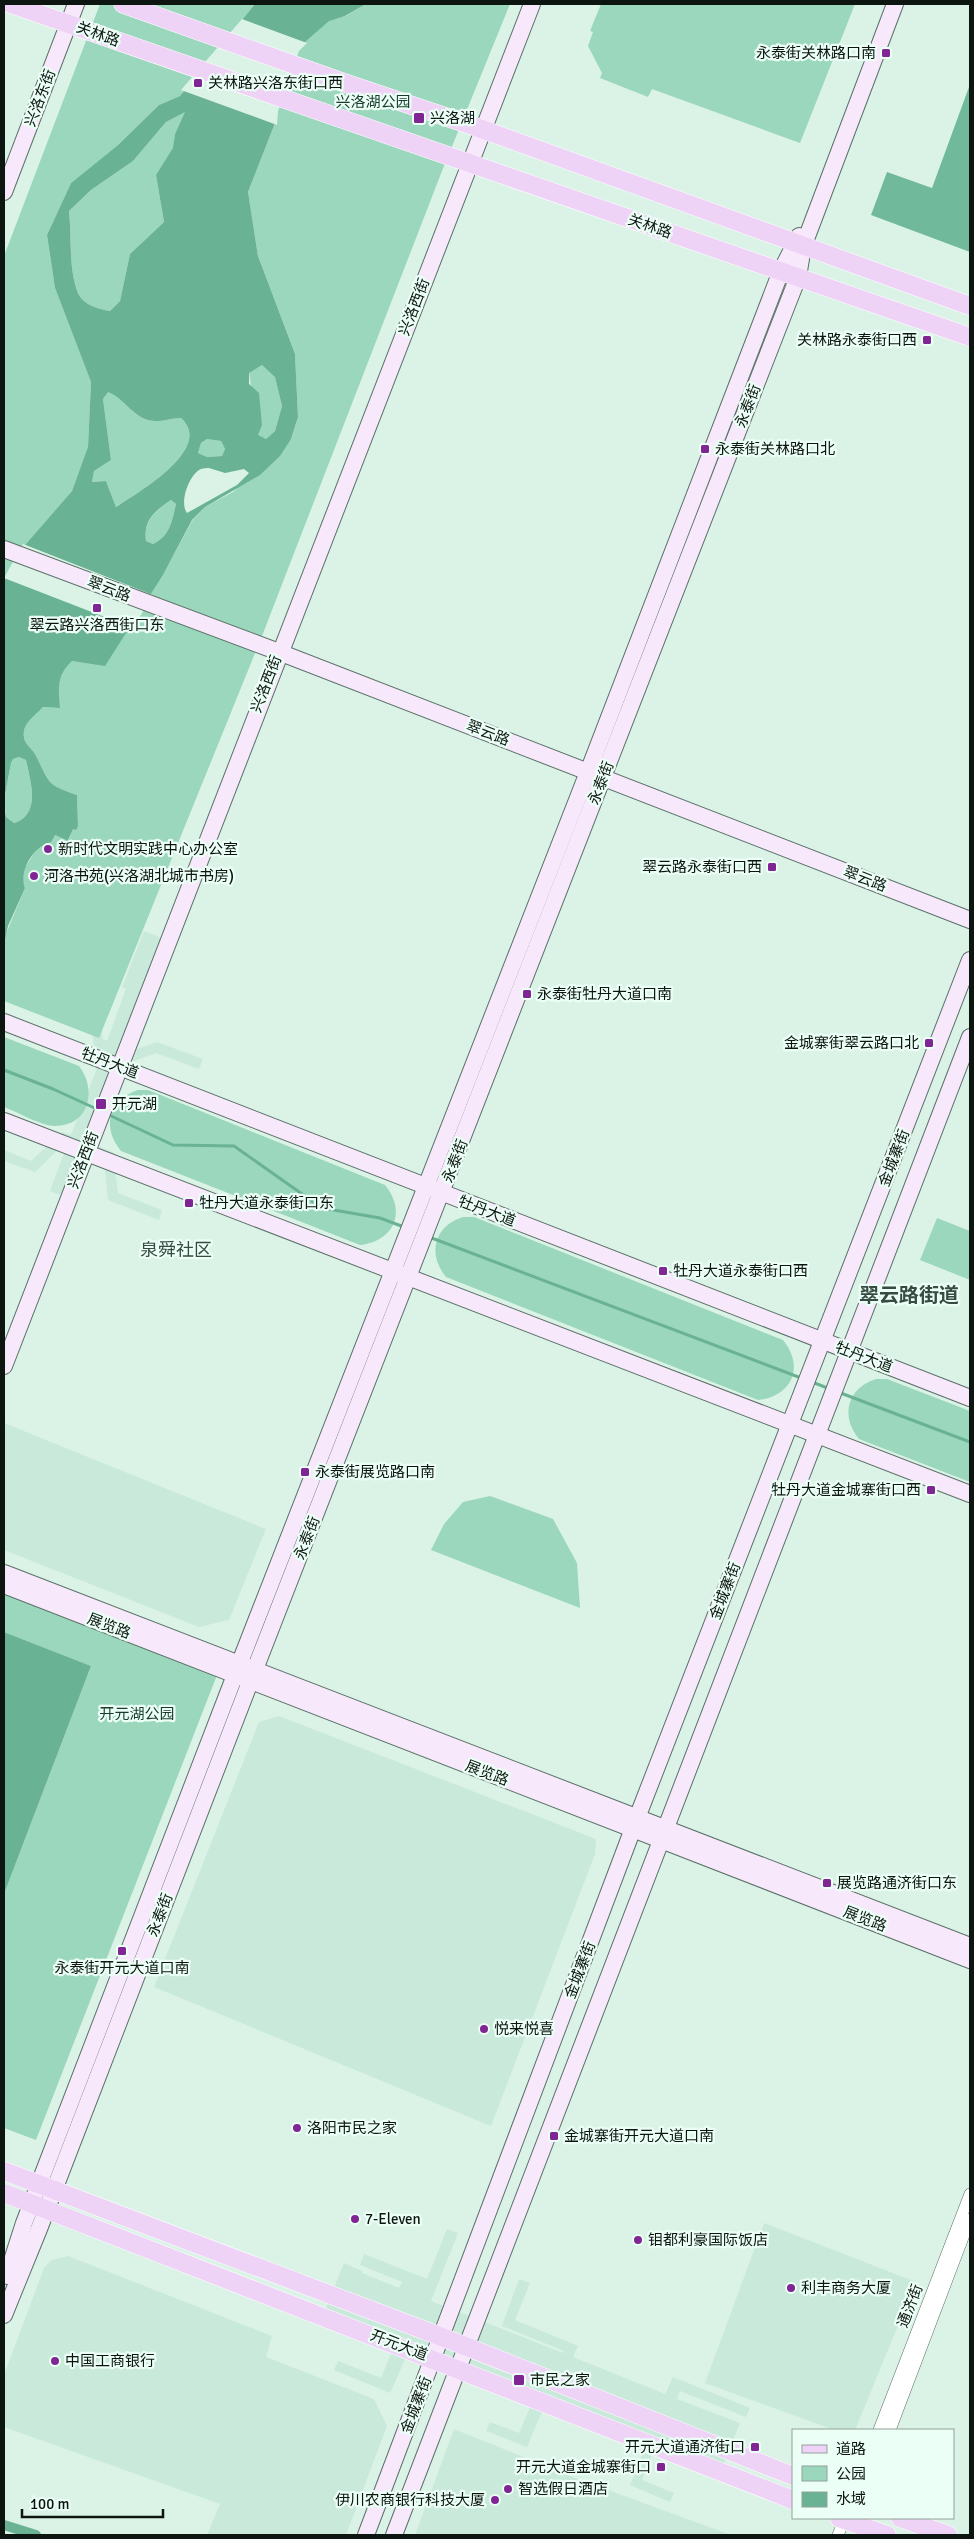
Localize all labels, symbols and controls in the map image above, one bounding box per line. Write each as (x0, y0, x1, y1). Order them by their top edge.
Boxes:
street label: 关林路 (74, 18, 122, 50)
place label: 永泰街关林路口南 (756, 44, 876, 62)
marker: 永泰街关林路口南 (880, 47, 892, 59)
street label: 兴洛东街 (21, 67, 59, 129)
place label: 关林路兴洛东街口西 (208, 74, 343, 92)
marker: 关林路兴洛东街口西 (192, 77, 204, 89)
park label: 兴洛湖公园 (335, 93, 411, 111)
place label: 兴洛湖 (430, 109, 475, 127)
marker: 兴洛湖 (412, 111, 426, 125)
street label: 关林路 (626, 210, 674, 242)
street label: 兴洛西街 (395, 276, 433, 338)
place label: 关林路永泰街口西 (797, 331, 917, 349)
marker: 关林路永泰街口西 (921, 334, 933, 346)
street label: 永泰街 (732, 382, 764, 430)
place label: 永泰街关林路口北 (715, 440, 835, 458)
marker: 永泰街关林路口北 (699, 443, 711, 455)
street label: 翠云路 (85, 573, 133, 605)
marker: 翠云路兴洛西街口东 (91, 602, 103, 614)
place label: 翠云路兴洛西街口东 (29, 616, 165, 634)
street label: 兴洛西街 (247, 653, 285, 715)
street label: 翠云路 (464, 717, 512, 749)
street label: 永泰街 (585, 759, 617, 807)
place label: 新时代文明实践中心办公室 (58, 840, 238, 858)
marker: 新时代文明实践中心办公室 (42, 843, 54, 855)
place label: 翠云路永泰街口西 (642, 858, 762, 876)
marker: 翠云路永泰街口西 (766, 861, 778, 873)
street label: 翠云路 (841, 863, 889, 895)
place label: 河洛书苑(兴洛湖北城市书房) (44, 867, 234, 885)
marker: 河洛书苑(兴洛湖北城市书房) (28, 870, 40, 882)
place label: 永泰街牡丹大道口南 (537, 985, 672, 1003)
marker: 永泰街牡丹大道口南 (521, 988, 533, 1000)
place label: 金城寨街翠云路口北 (784, 1034, 919, 1052)
marker: 金城寨街翠云路口北 (923, 1037, 935, 1049)
street label: 牡丹大道 (79, 1044, 141, 1082)
place label: 开元湖 (112, 1095, 157, 1113)
marker: 开元湖 (94, 1097, 108, 1111)
street label: 金城寨街 (875, 1127, 913, 1189)
street label: 兴洛西街 (64, 1129, 102, 1191)
street label: 永泰街 (439, 1137, 471, 1185)
street label: 牡丹大道 (456, 1192, 518, 1230)
place label: 牡丹大道永泰街口东 (199, 1194, 334, 1212)
marker: 牡丹大道永泰街口东 (183, 1197, 195, 1209)
district label: 泉舜社区 (140, 1239, 212, 1261)
place label: 牡丹大道永泰街口西 (673, 1262, 808, 1280)
marker: 牡丹大道永泰街口西 (657, 1265, 669, 1277)
district label: 翠云路街道 (859, 1283, 959, 1308)
street label: 牡丹大道 (833, 1338, 895, 1376)
place label: 永泰街展览路口南 (315, 1463, 435, 1481)
marker: 永泰街展览路口南 (299, 1466, 311, 1478)
place label: 牡丹大道金城寨街口西 (771, 1481, 921, 1499)
marker: 牡丹大道金城寨街口西 (925, 1484, 937, 1496)
street label: 永泰街 (291, 1514, 323, 1562)
street label: 金城寨街 (706, 1560, 744, 1622)
street label: 展览路 (85, 1610, 133, 1642)
park label: 开元湖公园 (99, 1705, 175, 1723)
street label: 展览路 (463, 1757, 511, 1789)
place label: 展览路通济街口东 (837, 1874, 957, 1892)
marker: 展览路通济街口东 (821, 1877, 833, 1889)
street label: 永泰街 (144, 1891, 176, 1939)
street label: 展览路 (841, 1903, 889, 1935)
street label: 金城寨街 (561, 1939, 599, 2001)
marker: 永泰街开元大道口南 (116, 1945, 128, 1957)
place label: 永泰街开元大道口南 (54, 1959, 190, 1977)
place label: 悦来悦喜 (494, 2020, 554, 2038)
marker: 悦来悦喜 (478, 2023, 490, 2035)
place label: 洛阳市民之家 (307, 2119, 397, 2137)
marker: 洛阳市民之家 (291, 2122, 303, 2134)
place label: 金城寨街开元大道口南 (564, 2127, 714, 2145)
marker: 金城寨街开元大道口南 (548, 2130, 560, 2142)
place label: 7-Eleven (365, 2210, 421, 2228)
marker: 7-Eleven (349, 2213, 361, 2225)
place label: 钼都利豪国际饭店 (648, 2231, 768, 2249)
marker: 钼都利豪国际饭店 (632, 2234, 644, 2246)
place label: 利丰商务大厦 (801, 2279, 891, 2297)
marker: 利丰商务大厦 (785, 2282, 797, 2294)
street label: 通济街 (894, 2282, 926, 2330)
street label: 开元大道 (368, 2326, 430, 2364)
place label: 中国工商银行 (65, 2352, 155, 2370)
marker: 中国工商银行 (49, 2355, 61, 2367)
place label: 市民之家 (530, 2371, 590, 2389)
marker: 市民之家 (512, 2373, 526, 2387)
street label: 金城寨街 (397, 2374, 435, 2436)
legend (792, 2429, 954, 2519)
place label: 开元大道通济街口 (625, 2438, 745, 2456)
text: 道路 (836, 2440, 866, 2458)
marker: 开元大道通济街口 (749, 2441, 761, 2453)
place label: 开元大道金城寨街口 (516, 2458, 651, 2476)
marker: 开元大道金城寨街口 (655, 2461, 667, 2473)
text: 公园 (836, 2465, 866, 2483)
place label: 智选假日酒店 (518, 2480, 608, 2498)
marker: 智选假日酒店 (502, 2483, 514, 2495)
scale bar (22, 2486, 164, 2518)
text: 水域 (836, 2490, 866, 2508)
place label: 伊川农商银行科技大厦 (335, 2491, 485, 2509)
marker: 伊川农商银行科技大厦 (489, 2494, 501, 2506)
text: 100 m (30, 2495, 70, 2513)

